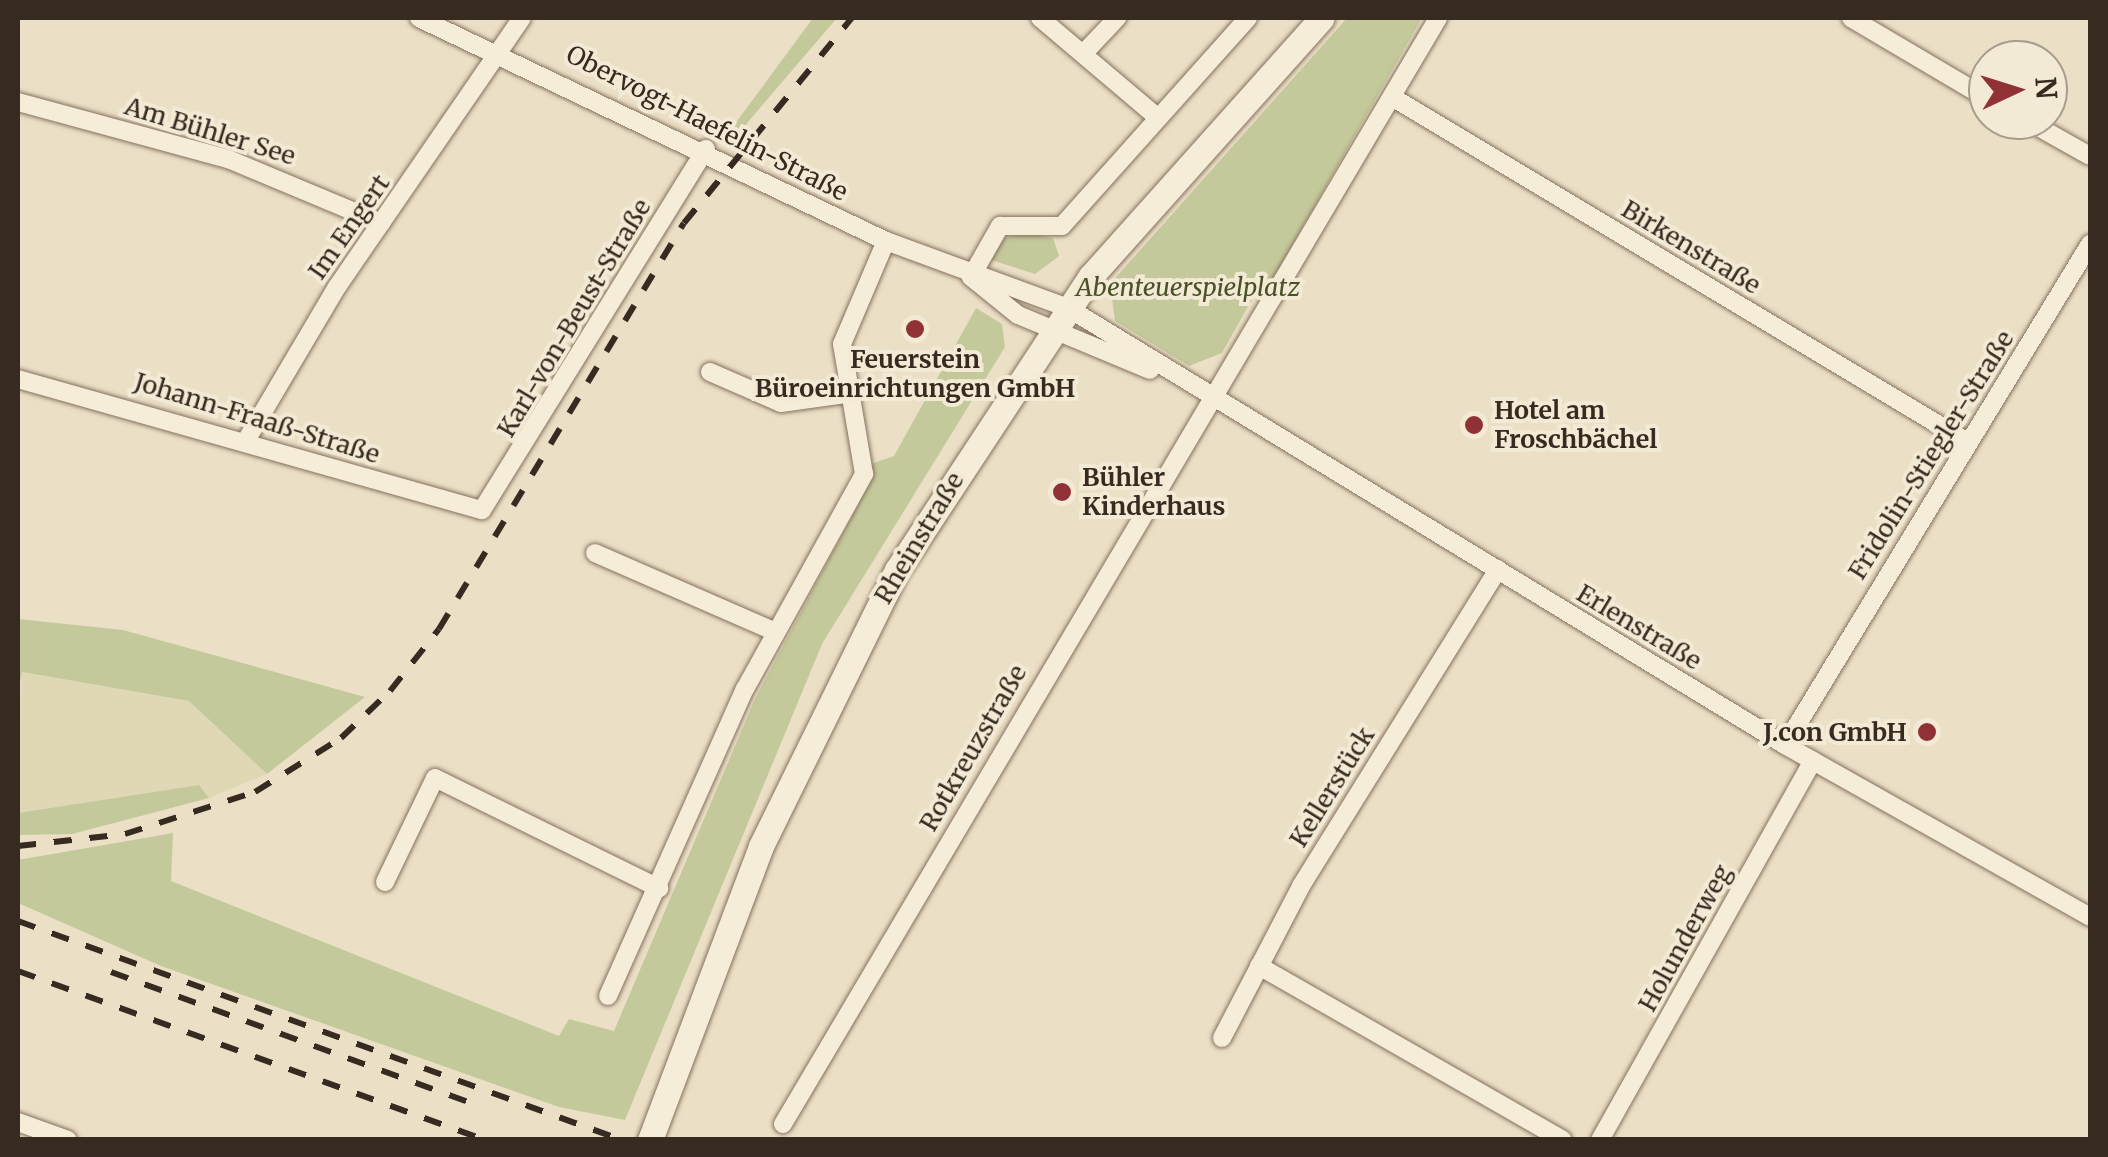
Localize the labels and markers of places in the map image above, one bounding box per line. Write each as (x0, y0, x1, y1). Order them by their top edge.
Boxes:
marker: Feuerstein Büroeinrichtungen GmbH (904, 318, 926, 340)
place label: Feuerstein Büroeinrichtungen GmbH (755, 345, 1075, 404)
place label: Hotel am Froschbächel (1494, 396, 1657, 455)
marker: Hotel am Froschbächel (1463, 414, 1485, 436)
place label: Bühler Kinderhaus (1082, 463, 1225, 522)
marker: Bühler Kinderhaus (1051, 481, 1073, 503)
place label: J.con GmbH (1763, 717, 1907, 747)
marker: J.con GmbH (1916, 721, 1938, 743)

